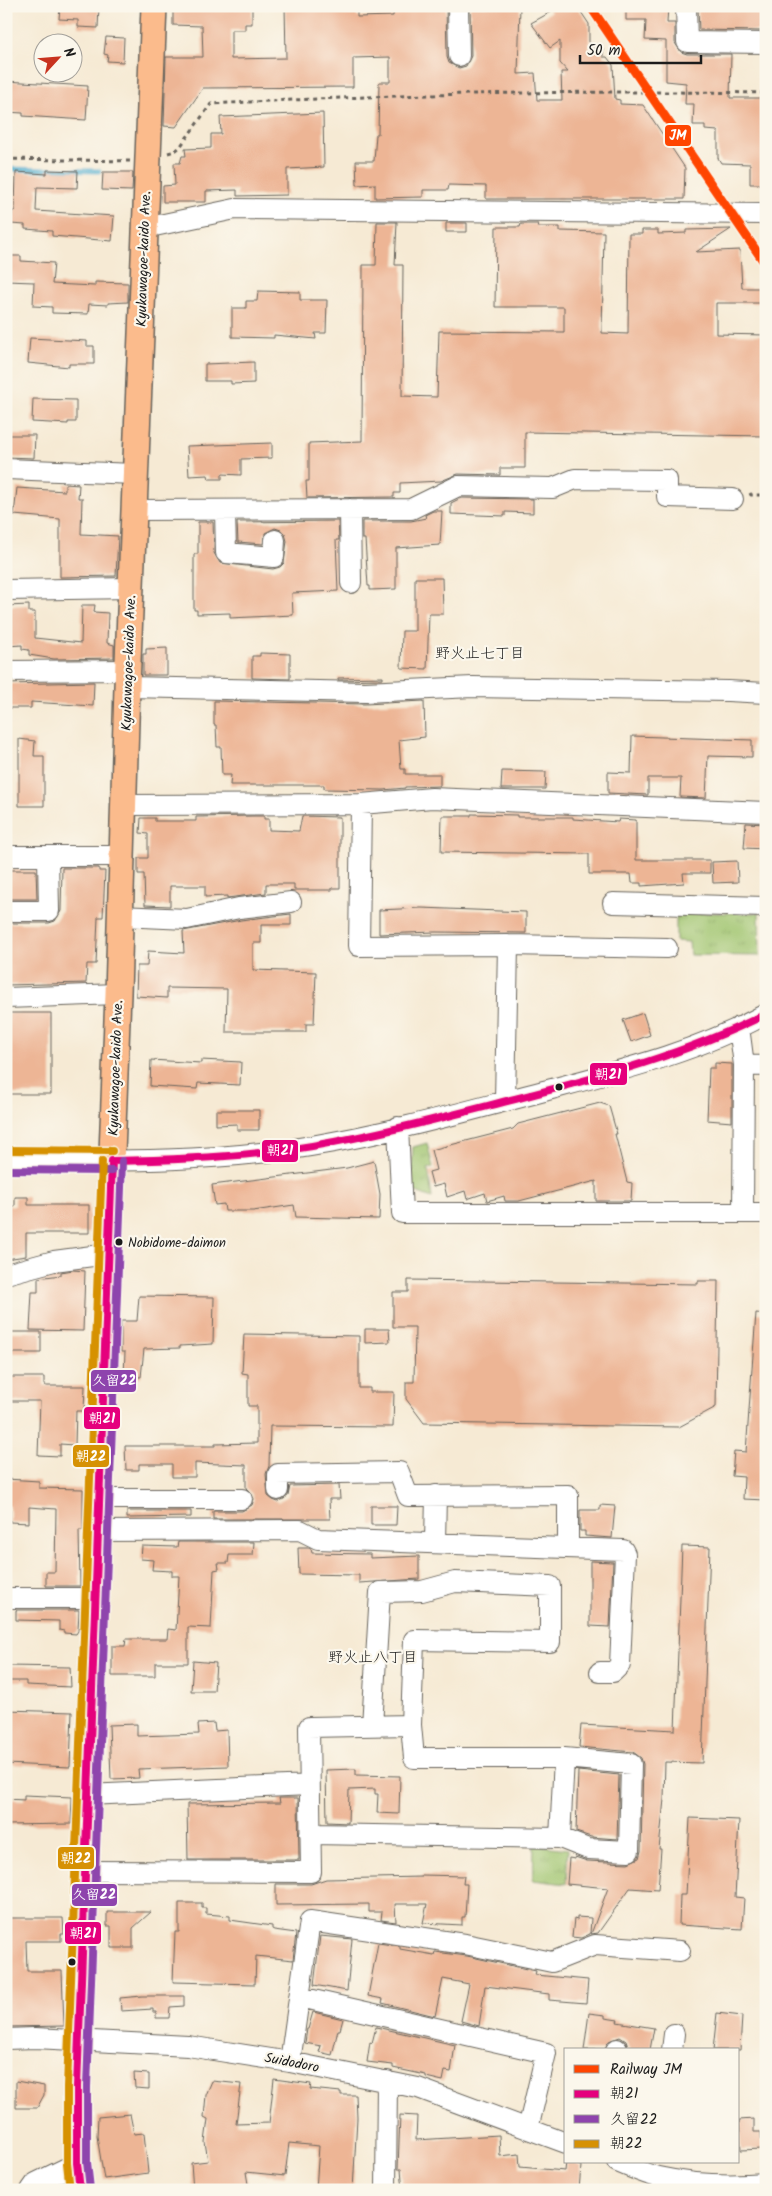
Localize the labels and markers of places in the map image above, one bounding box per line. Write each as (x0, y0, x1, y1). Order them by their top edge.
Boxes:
unlabelled marker (554, 1082, 564, 1092)
place label: Nobidome-daimon (128, 1233, 226, 1254)
marker: Nobidome-daimon (114, 1237, 124, 1247)
unlabelled marker (67, 1957, 77, 1967)

